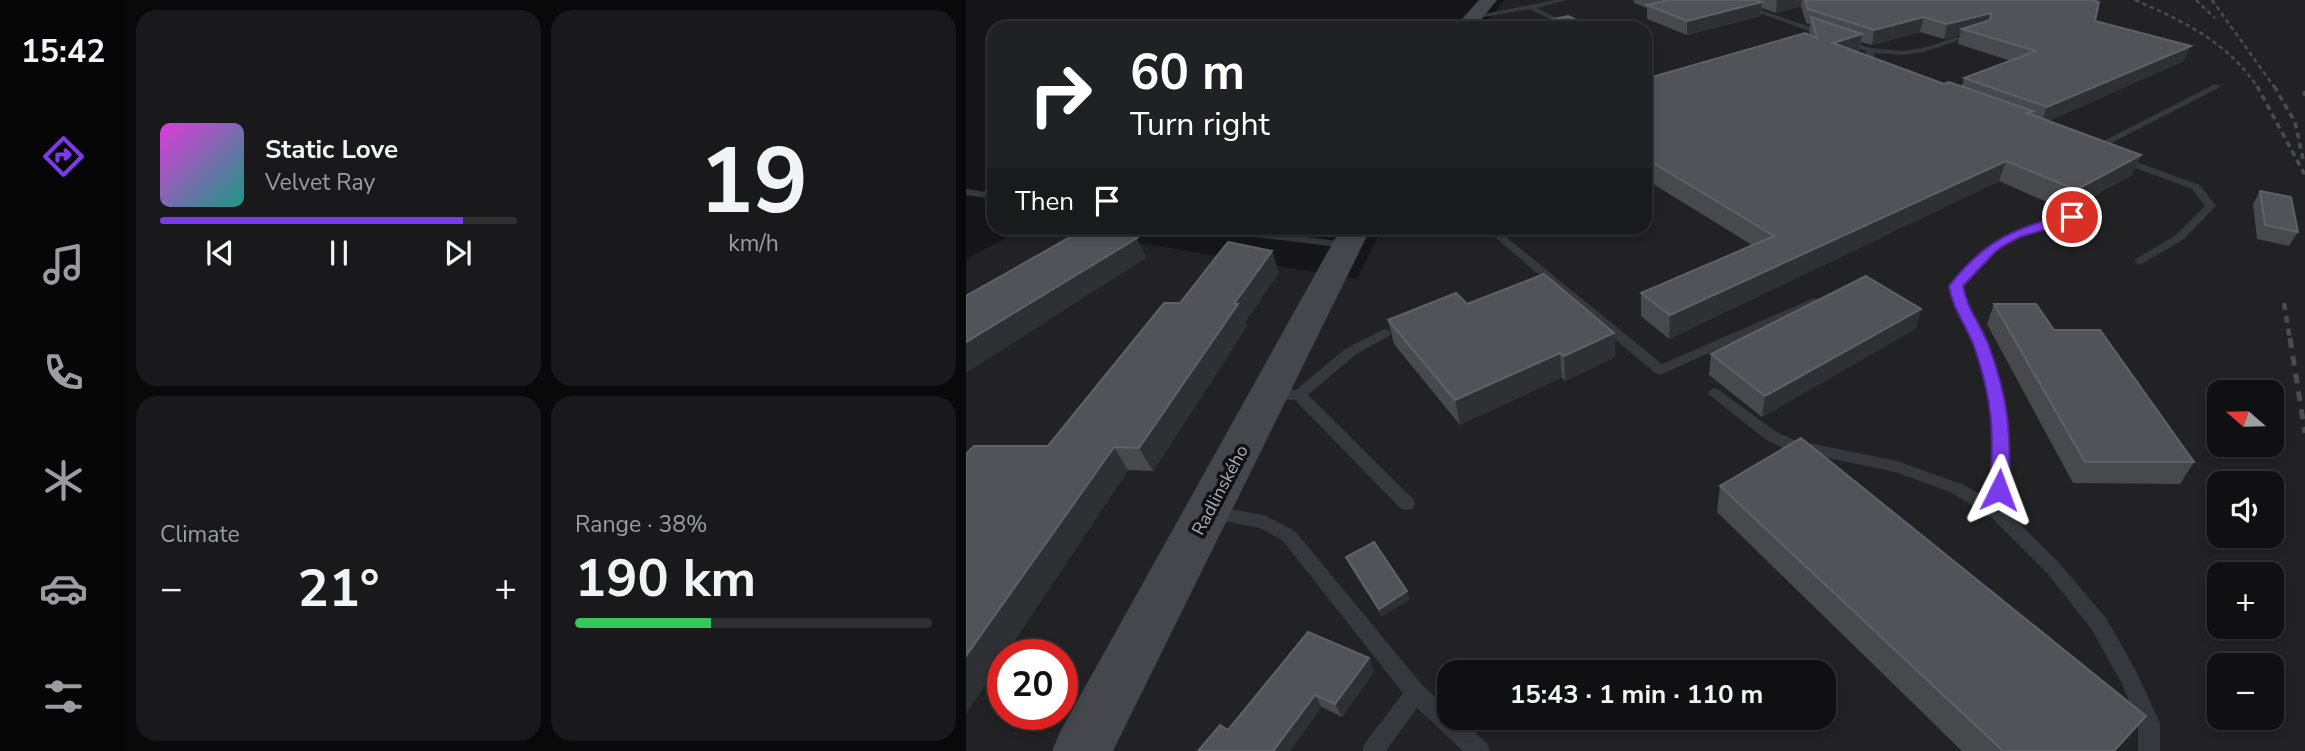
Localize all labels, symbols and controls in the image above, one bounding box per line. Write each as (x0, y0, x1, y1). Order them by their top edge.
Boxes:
text: 15:42 (21, 30, 105, 73)
text: 60 m (1130, 39, 1245, 106)
icon: right (1015, 49, 1106, 140)
text: Turn right (1130, 103, 1270, 146)
text: 19 (699, 120, 808, 244)
icon: directions (39, 132, 88, 181)
text: Static Love (265, 132, 398, 167)
text: Velvet Ray (265, 167, 375, 198)
icon: arrive (1088, 182, 1126, 220)
text: Then (1015, 184, 1074, 219)
pin (2042, 187, 2102, 247)
icon: arrive (2053, 198, 2091, 236)
text: km/h (728, 228, 779, 259)
icon: previous (201, 234, 239, 272)
icon: pause (320, 234, 358, 272)
icon: next (439, 234, 477, 272)
icon: music (39, 240, 88, 289)
icon: phone (39, 348, 88, 397)
north arrow (2207, 380, 2284, 457)
map controls (2207, 380, 2284, 730)
street label: Radlinského (1186, 441, 1254, 539)
position arrow (1962, 453, 2036, 527)
icon: climate (39, 456, 88, 505)
button: sound (2207, 471, 2284, 548)
text: Range · 38% (575, 509, 707, 540)
text: Climate (160, 519, 240, 550)
text: 190 km (575, 543, 756, 614)
text: 21° (297, 553, 380, 624)
button: + (2207, 562, 2284, 639)
text: − (160, 563, 183, 614)
text: + (494, 563, 517, 614)
icon: car (39, 564, 88, 613)
speed limit sign: 20 (987, 639, 1078, 730)
button: − (2207, 653, 2284, 730)
icon: filters (39, 672, 88, 721)
text: 15:43 · 1 min · 110 m (1510, 677, 1763, 712)

